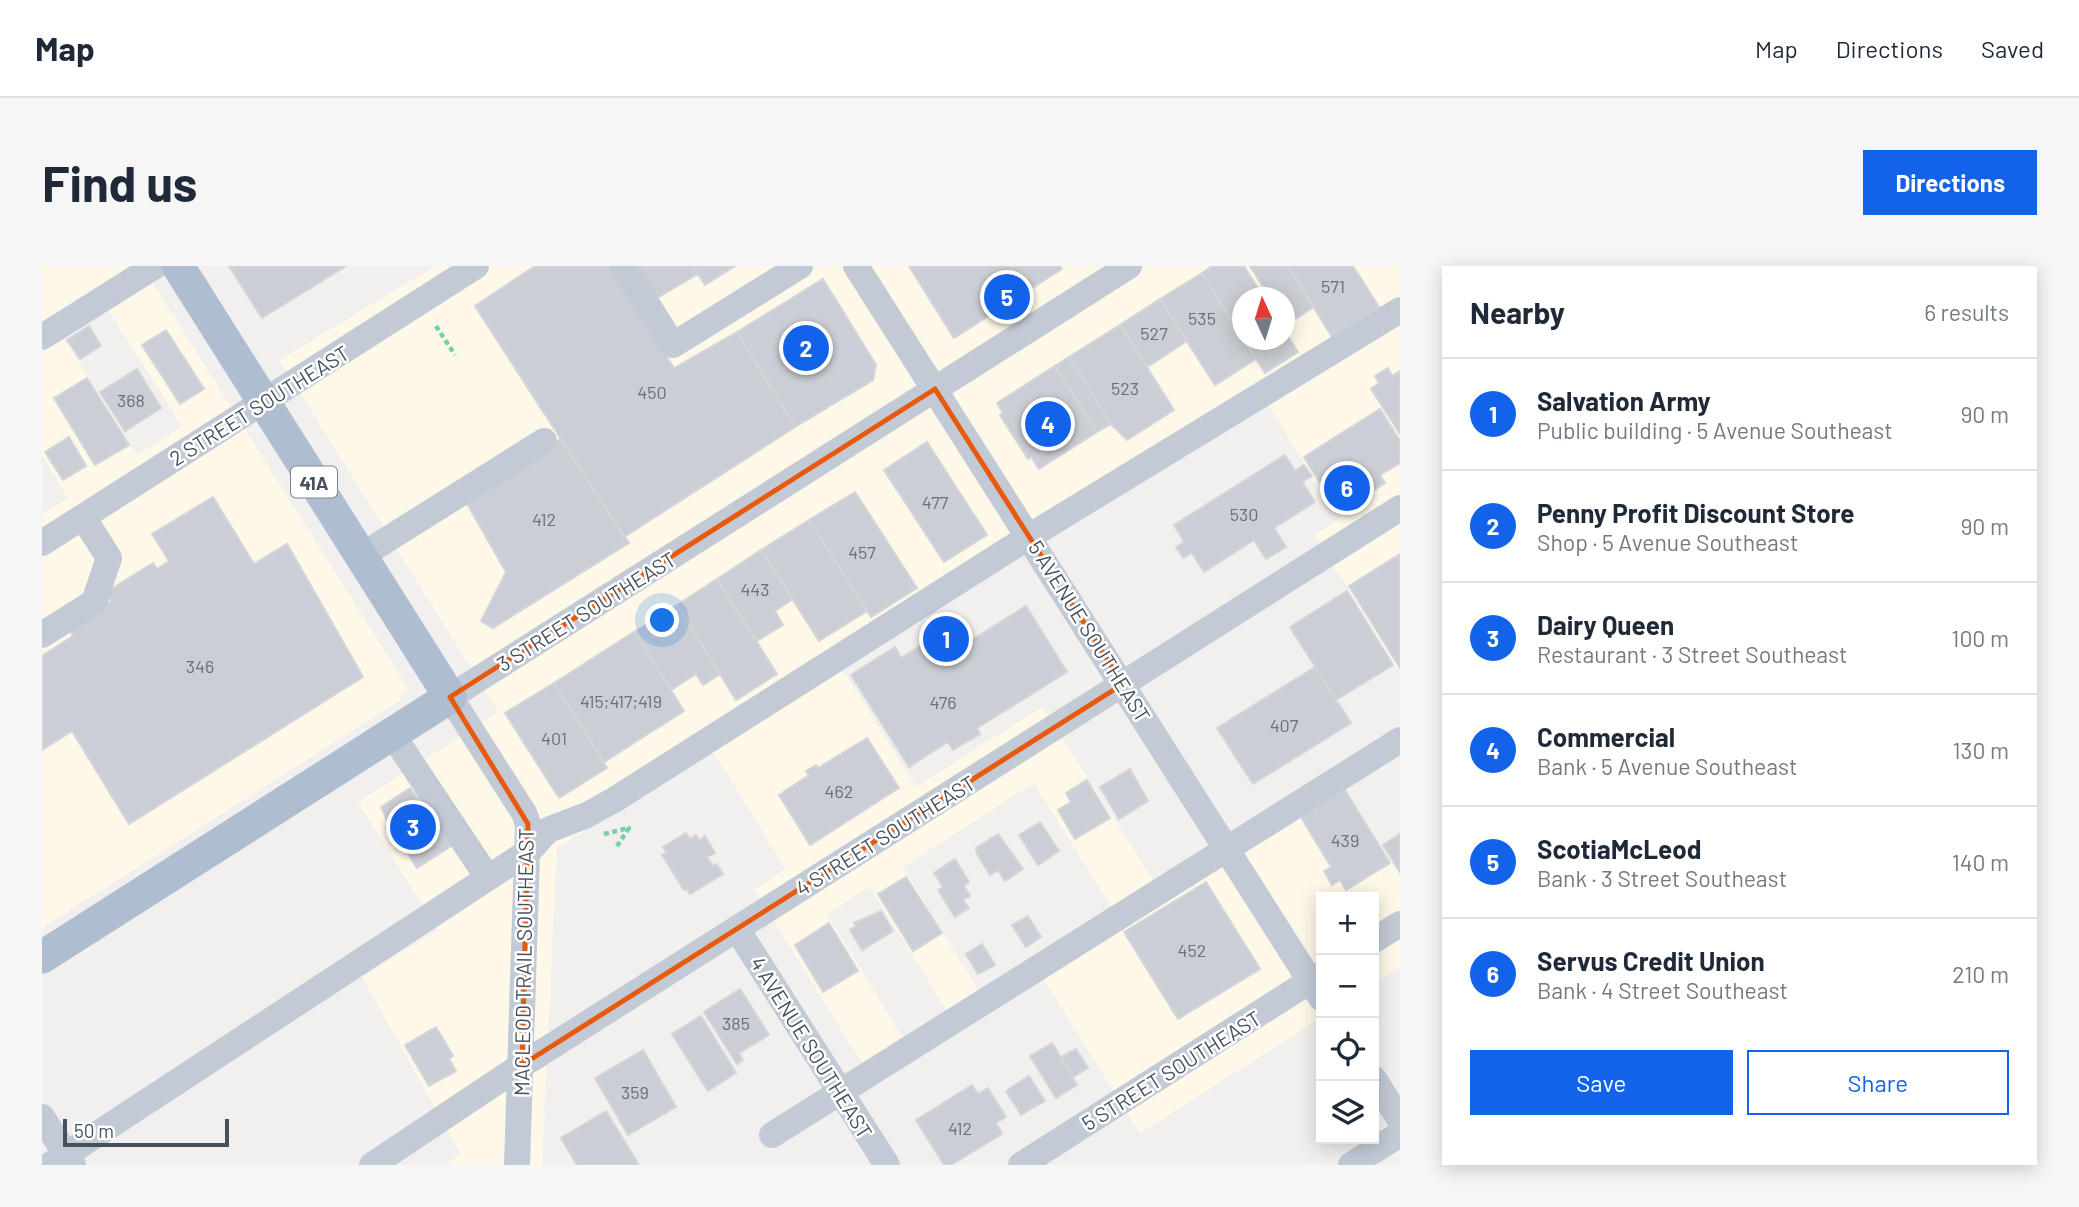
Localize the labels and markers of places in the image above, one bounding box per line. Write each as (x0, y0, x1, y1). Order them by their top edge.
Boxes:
pin: 5 (984, 271, 1030, 323)
pin: 2 (783, 322, 829, 374)
pin: 4 (1025, 398, 1071, 450)
pin: 6 (1324, 462, 1370, 514)
pin: 1 (923, 613, 969, 665)
pin: 3 (390, 801, 436, 853)

